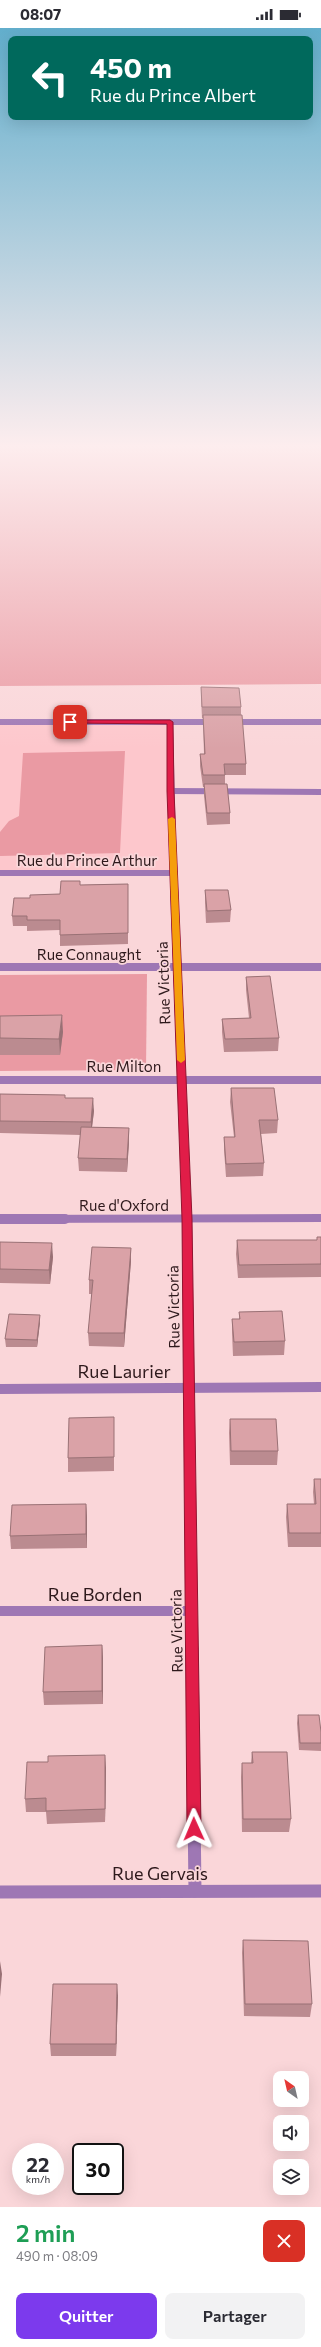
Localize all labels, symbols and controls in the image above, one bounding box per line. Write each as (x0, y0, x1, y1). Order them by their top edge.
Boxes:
text: 08:07 (20, 5, 61, 23)
text: 450 m (90, 50, 172, 84)
icon: left (24, 52, 76, 104)
text: Rue du Prince Albert (90, 84, 256, 106)
pin (53, 705, 87, 739)
icon: arrive (59, 711, 81, 733)
street label: Rue du Prince Arthur (17, 851, 157, 869)
street label: Rue Victoria (153, 941, 173, 1025)
street label: Rue Connaught (37, 945, 141, 963)
street label: Rue Milton (87, 1057, 161, 1075)
street label: Rue d'Oxford (79, 1196, 169, 1214)
street label: Rue Victoria (163, 1265, 183, 1349)
street label: Rue Laurier (77, 1360, 171, 1382)
street label: Rue Borden (48, 1583, 142, 1605)
street label: Rue Victoria (166, 1589, 186, 1673)
position arrow (173, 1808, 215, 1850)
street label: Rue Gervais (112, 1862, 208, 1884)
north arrow (273, 2071, 309, 2107)
map controls (273, 2071, 309, 2195)
button: sound (273, 2115, 309, 2151)
speed limit sign: 30 (72, 2143, 124, 2195)
text: 22 (27, 2152, 49, 2176)
button: layers (273, 2159, 309, 2195)
text: km/h (26, 2173, 50, 2185)
text: 2 min (16, 2218, 75, 2247)
button: close (263, 2220, 305, 2262)
text: 490 m · 08:09 (16, 2248, 98, 2264)
button: Quitter (16, 2293, 157, 2339)
button: Partager (165, 2293, 305, 2339)

